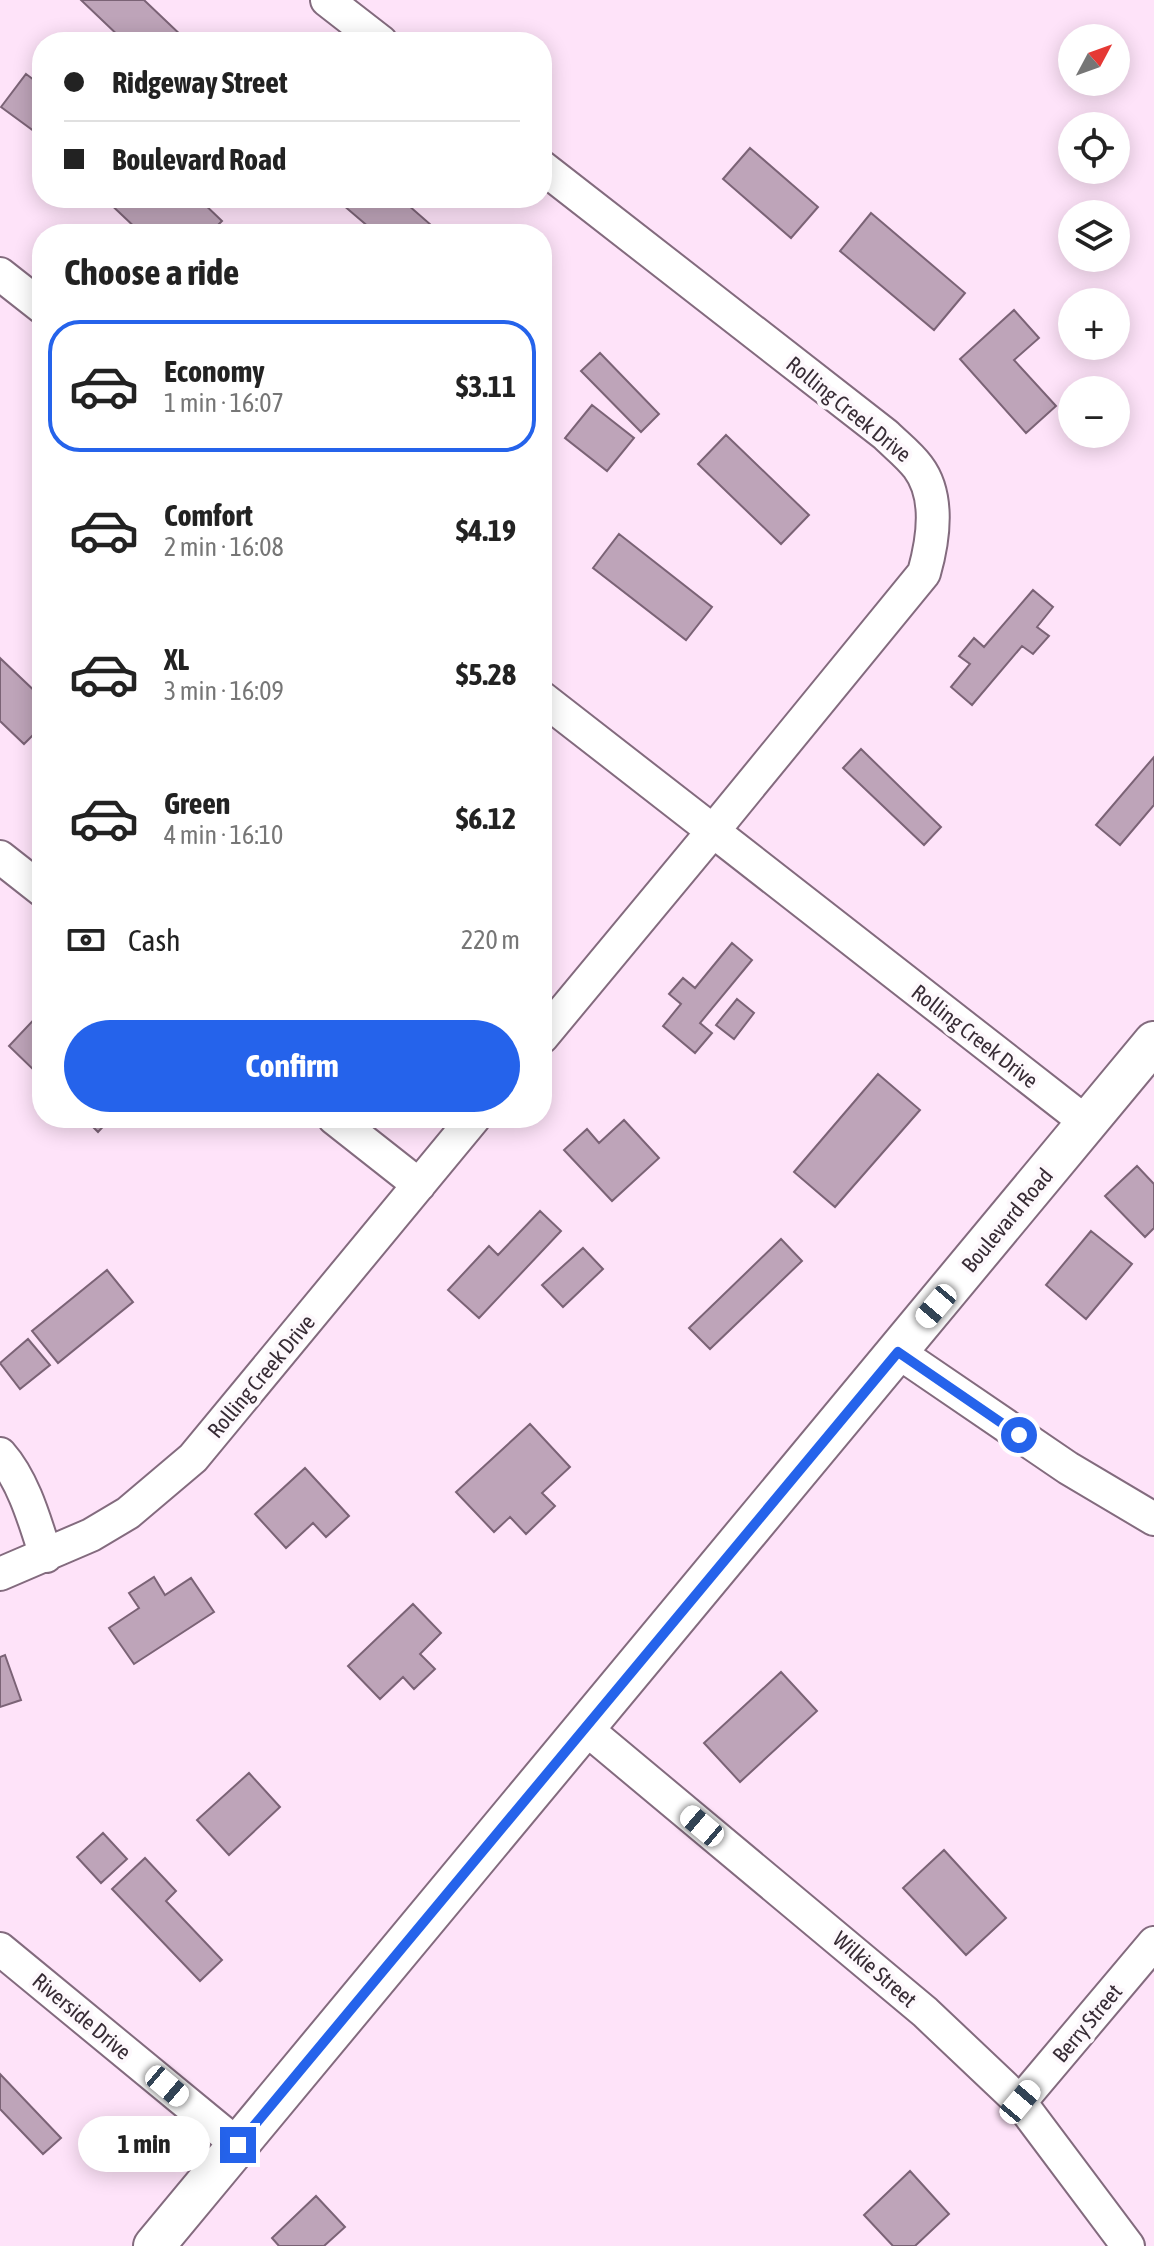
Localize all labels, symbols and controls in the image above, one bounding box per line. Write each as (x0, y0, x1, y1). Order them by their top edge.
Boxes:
north arrow (1058, 24, 1130, 96)
map controls (1058, 24, 1130, 448)
text: Ridgeway Street (112, 65, 288, 99)
button: locate (1058, 112, 1130, 184)
text: Boulevard Road (112, 142, 286, 176)
button: layers (1058, 200, 1130, 272)
text: Choose a ride (64, 251, 239, 293)
button: + (1058, 288, 1130, 360)
icon: car (68, 350, 140, 422)
street label: Rolling Creek Drive (781, 351, 917, 467)
text: Economy (164, 354, 265, 388)
text: $3.11 (456, 369, 516, 403)
button: − (1058, 376, 1130, 448)
text: 1 min · 16:07 (164, 388, 284, 418)
icon: car (68, 494, 140, 566)
text: Comfort (164, 498, 253, 532)
text: $4.19 (456, 513, 516, 547)
text: 2 min · 16:08 (164, 532, 284, 562)
icon: car (68, 638, 140, 710)
text: XL (164, 642, 189, 676)
text: $5.28 (456, 657, 516, 691)
text: 3 min · 16:09 (164, 676, 284, 706)
icon: car (68, 782, 140, 854)
text: Green (164, 786, 230, 820)
text: $6.12 (456, 801, 516, 835)
text: 4 min · 16:10 (164, 820, 283, 850)
icon: cash (64, 918, 108, 962)
text: Cash (128, 923, 181, 957)
text: 220 m (461, 925, 520, 955)
street label: Rolling Creek Drive (907, 979, 1043, 1093)
button: Confirm (64, 1020, 520, 1112)
street label: Boulevard Road (956, 1163, 1058, 1277)
car (911, 1280, 961, 1332)
street label: Rolling Creek Drive (202, 1309, 320, 1443)
route start (1001, 1417, 1037, 1453)
car (676, 1801, 728, 1851)
street label: Wilkie Street (828, 1926, 922, 2012)
street label: Riverside Drive (28, 1967, 136, 2065)
street label: Berry Street (1047, 1979, 1127, 2067)
car (141, 2061, 193, 2111)
car (995, 2076, 1045, 2128)
callout: 1 min (78, 2117, 210, 2173)
route end (220, 2127, 256, 2163)
text: 1 min (117, 2129, 171, 2159)

